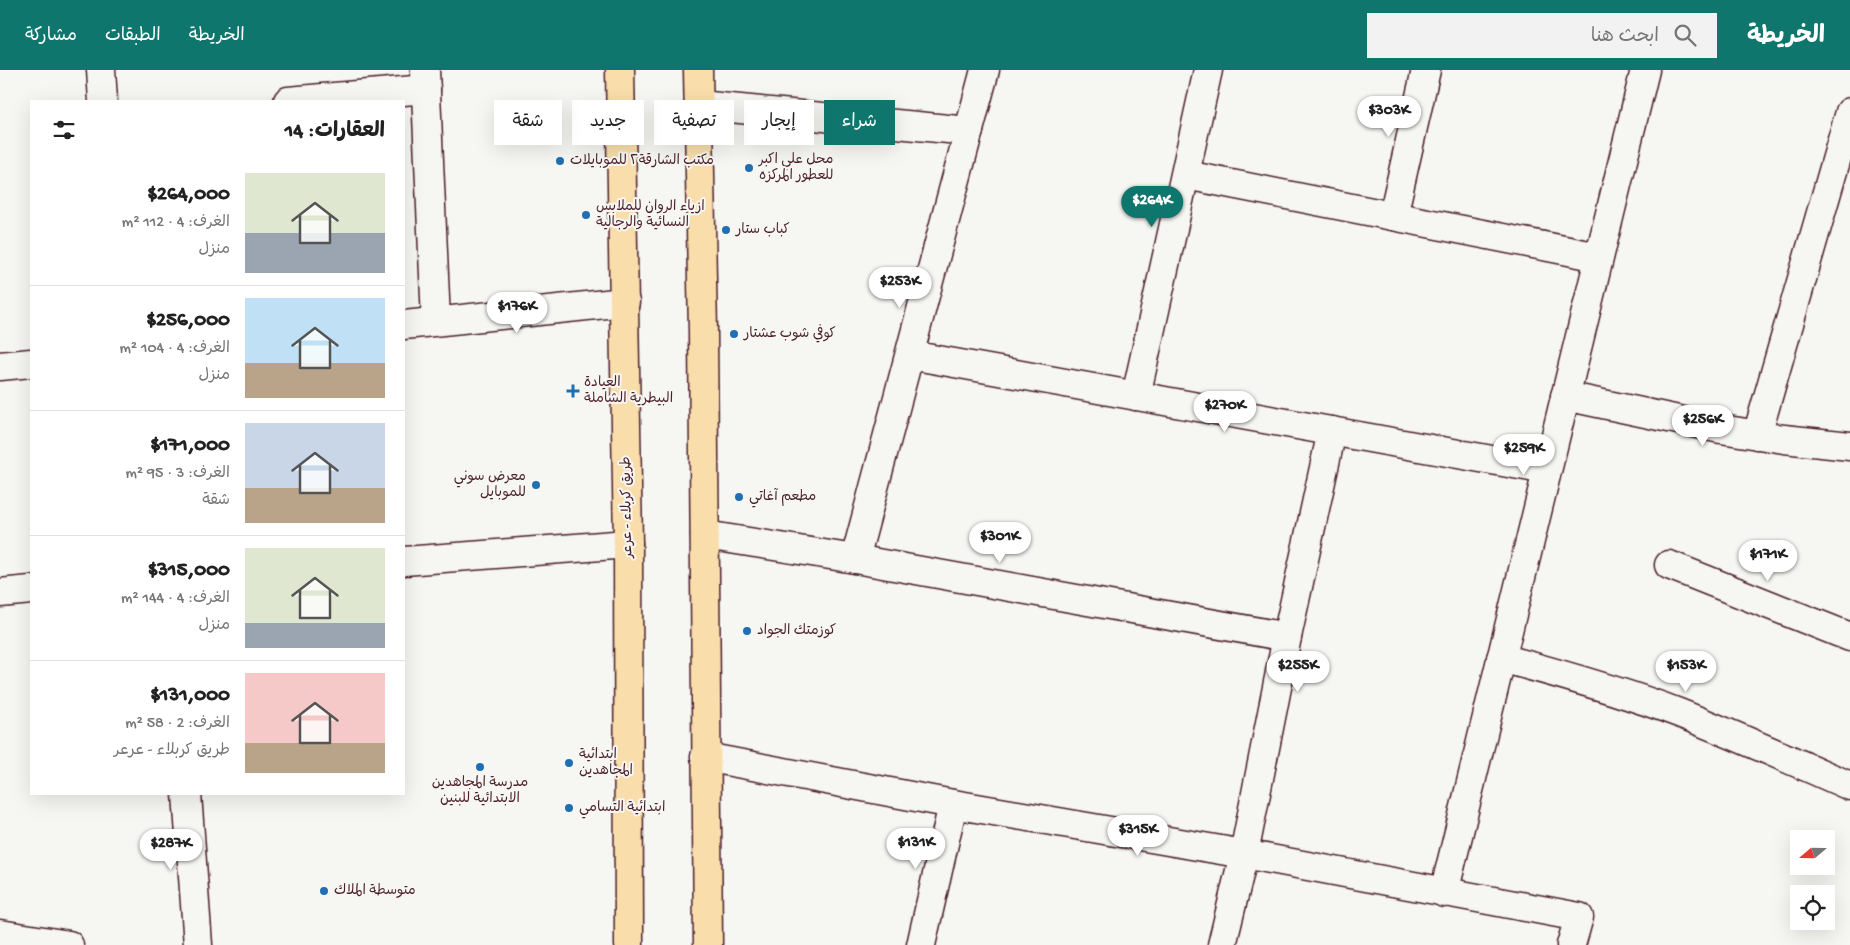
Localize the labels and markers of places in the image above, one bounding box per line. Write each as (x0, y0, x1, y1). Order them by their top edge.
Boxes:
pin: $303K (1354, 96, 1424, 138)
place label: محل علي اكبر للعطور المركزه (758, 152, 833, 185)
place label: مكتب الشارقة٢ للموبايلات (570, 153, 714, 170)
marker: مكتب الشارقة٢ للموبايلات (554, 155, 566, 167)
marker: محل علي اكبر للعطور المركزه (743, 162, 755, 174)
pin: $264K (1117, 186, 1187, 228)
place label: ازياء الروان للملابس النسائية والرجالية (596, 199, 705, 232)
marker: ازياء الروان للملابس النسائية والرجالية (580, 209, 592, 221)
place label: كباب ستار (735, 222, 790, 239)
marker: كباب ستار (720, 224, 732, 236)
pin: $253K (865, 266, 935, 309)
pin: $176K (482, 292, 552, 334)
place label: كوفي شوب عشتار (743, 324, 836, 343)
marker: كوفي شوب عشتار (728, 328, 740, 340)
place label: العيادة البيطرية الشاملة (584, 375, 673, 408)
marker: العيادة البيطرية الشاملة (566, 384, 580, 398)
pin: $270K (1190, 390, 1260, 433)
pin: $256K (1668, 404, 1738, 447)
pin: $259K (1489, 434, 1559, 476)
place label: معرض سوني للموبايل (454, 469, 526, 502)
marker: معرض سوني للموبايل (530, 479, 542, 491)
place label: مطعم آغاتي (749, 488, 816, 508)
marker: مطعم آغاتي (733, 491, 745, 503)
pin: $301K (965, 522, 1035, 564)
pin: $171K (1733, 540, 1803, 582)
place label: كوزمتك الجواد (757, 623, 836, 640)
marker: كوزمتك الجواد (741, 625, 753, 637)
pin: $255K (1263, 650, 1333, 693)
pin: $153K (1651, 650, 1721, 693)
place label: ابتدائية المجاهدين (579, 747, 633, 780)
marker: ابتدائية المجاهدين (563, 757, 575, 769)
marker: مدرسة المجاهدين الابتدائية للبنين (474, 761, 486, 773)
place label: مدرسة المجاهدين الابتدائية للبنين (432, 775, 528, 808)
place label: ابتدائية التسامي (579, 800, 665, 819)
marker: ابتدائية التسامي (563, 802, 575, 814)
pin: $315K (1103, 814, 1173, 857)
pin: $287K (136, 828, 206, 871)
pin: $131K (881, 828, 951, 870)
place label: متوسطة الملاك (334, 883, 416, 900)
marker: متوسطة الملاك (318, 885, 330, 897)

